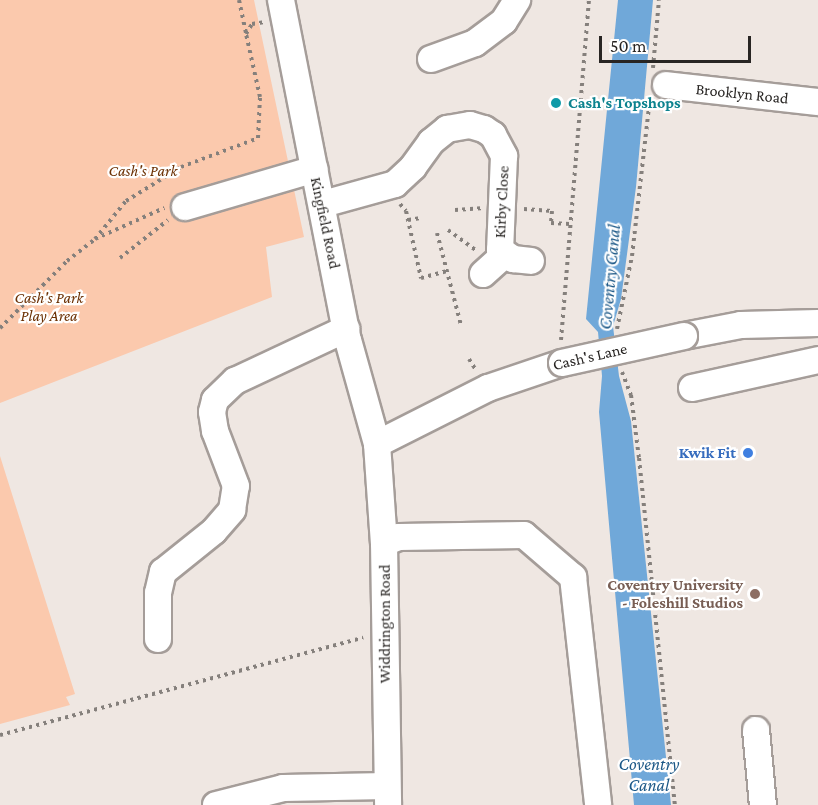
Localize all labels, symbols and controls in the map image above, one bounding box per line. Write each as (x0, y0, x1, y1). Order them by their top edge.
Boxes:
scale bar (602, 24, 754, 62)
text: 50 m (610, 36, 647, 56)
street label: Brooklyn Road (695, 80, 789, 108)
place label: Cash's Topshops (568, 93, 681, 113)
marker: Cash's Topshops (549, 96, 563, 110)
park label: Cash's Park (109, 161, 177, 181)
street label: Kirby Close (491, 165, 513, 239)
street label: Kingfield Road (306, 175, 344, 271)
water label: Coventry Canal (595, 224, 625, 330)
park label: Cash's Park Play Area (15, 288, 83, 326)
street label: Cash's Lane (551, 339, 629, 375)
place label: Kwik Fit (679, 443, 736, 463)
marker: Kwik Fit (741, 446, 755, 460)
street label: Widdrington Road (375, 565, 395, 683)
place label: Coventry University - Foleshill Studios (607, 575, 743, 613)
marker: Coventry University - Foleshill Studios (748, 587, 762, 601)
water label: Coventry Canal (618, 754, 680, 796)

